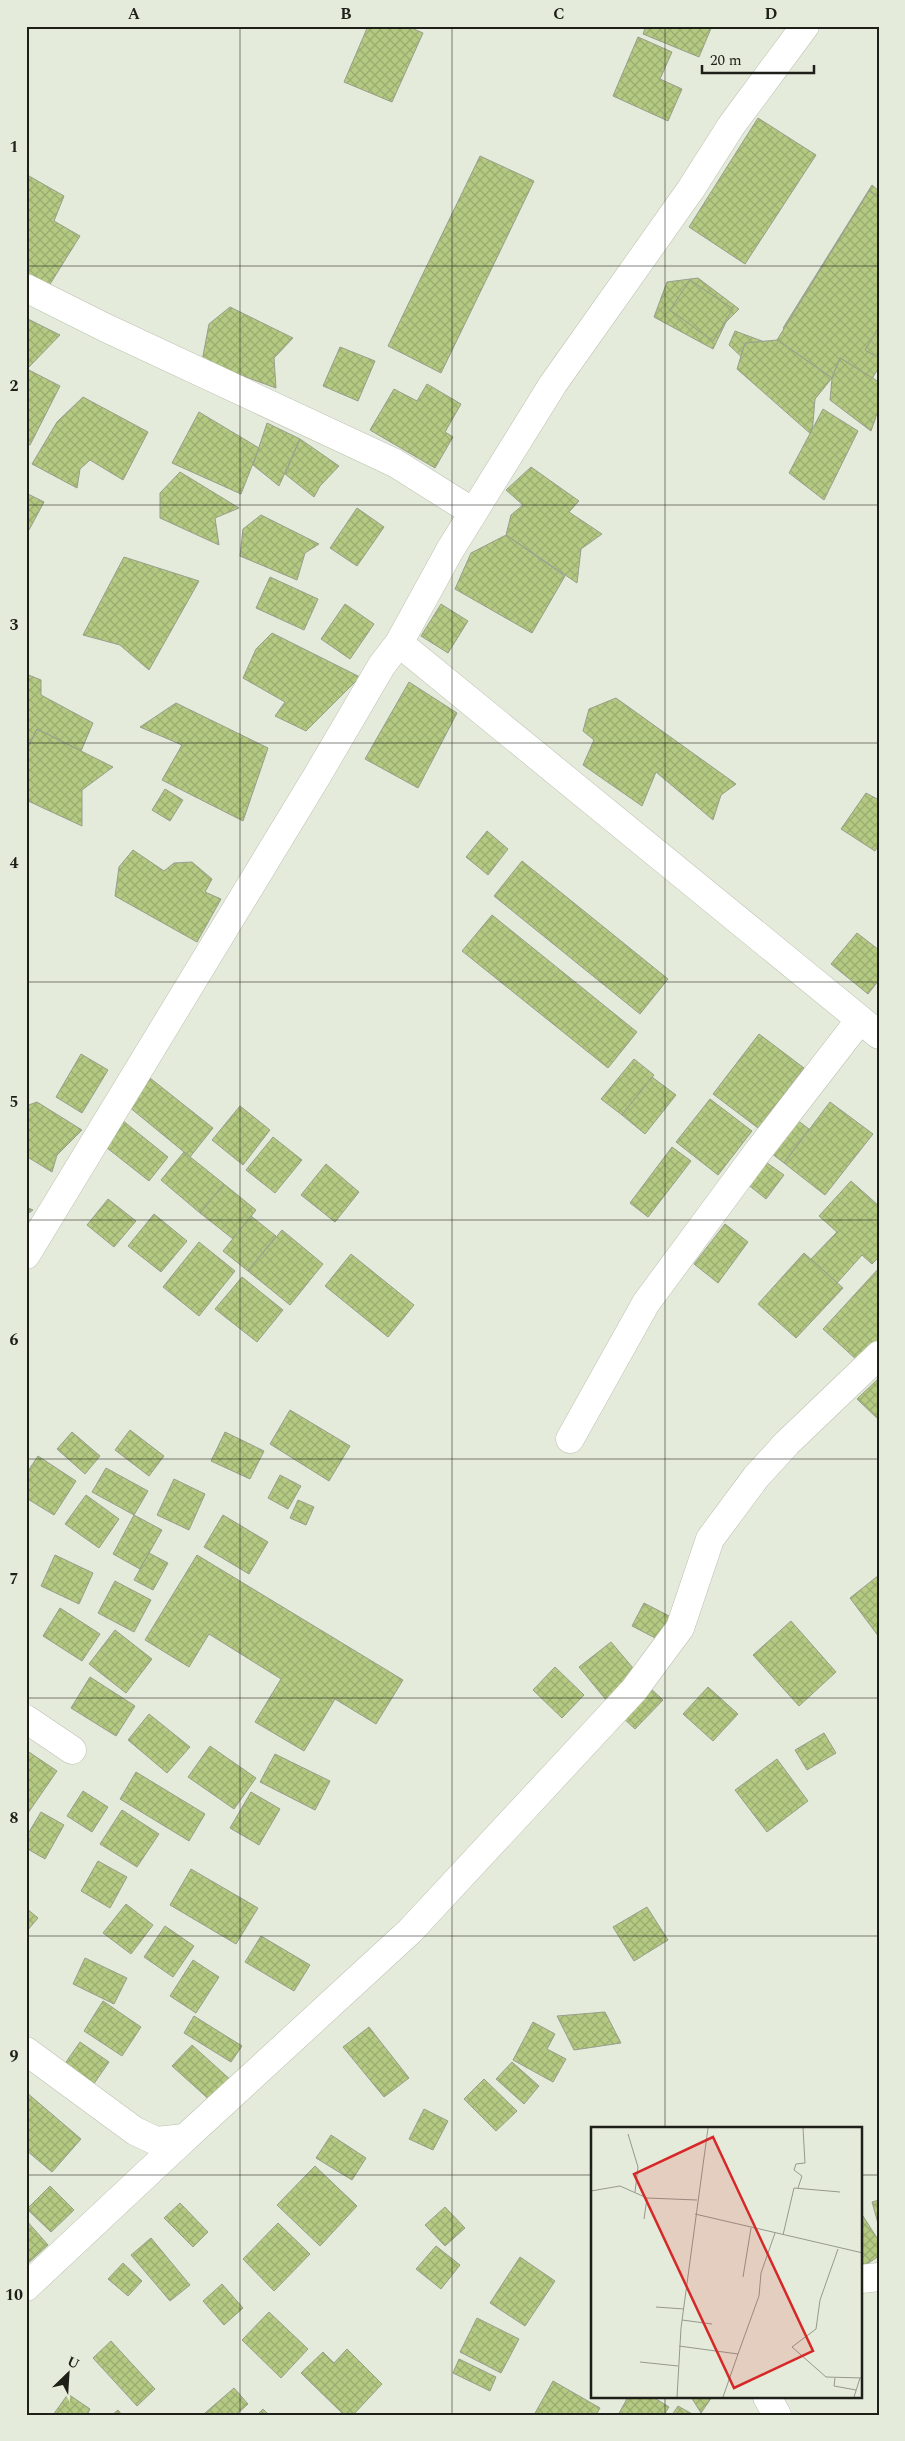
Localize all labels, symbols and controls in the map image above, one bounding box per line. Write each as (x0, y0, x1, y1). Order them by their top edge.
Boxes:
text: A (128, 2, 141, 26)
text: B (340, 2, 352, 26)
text: C (553, 2, 565, 26)
text: D (765, 2, 778, 26)
scale bar (702, 42, 815, 74)
text: 20 m (710, 49, 742, 72)
text: 1 (10, 135, 18, 159)
text: 2 (10, 374, 19, 398)
text: 3 (10, 613, 19, 637)
text: 4 (10, 851, 19, 875)
text: 5 (10, 1090, 18, 1114)
text: 6 (10, 1328, 19, 1352)
text: 7 (10, 1567, 19, 1591)
text: 8 (10, 1806, 19, 1830)
text: 9 (10, 2044, 19, 2068)
inset map (591, 2127, 862, 2398)
text: 10 (5, 2283, 23, 2307)
north arrow (42, 2348, 92, 2398)
text: U (64, 2351, 83, 2375)

